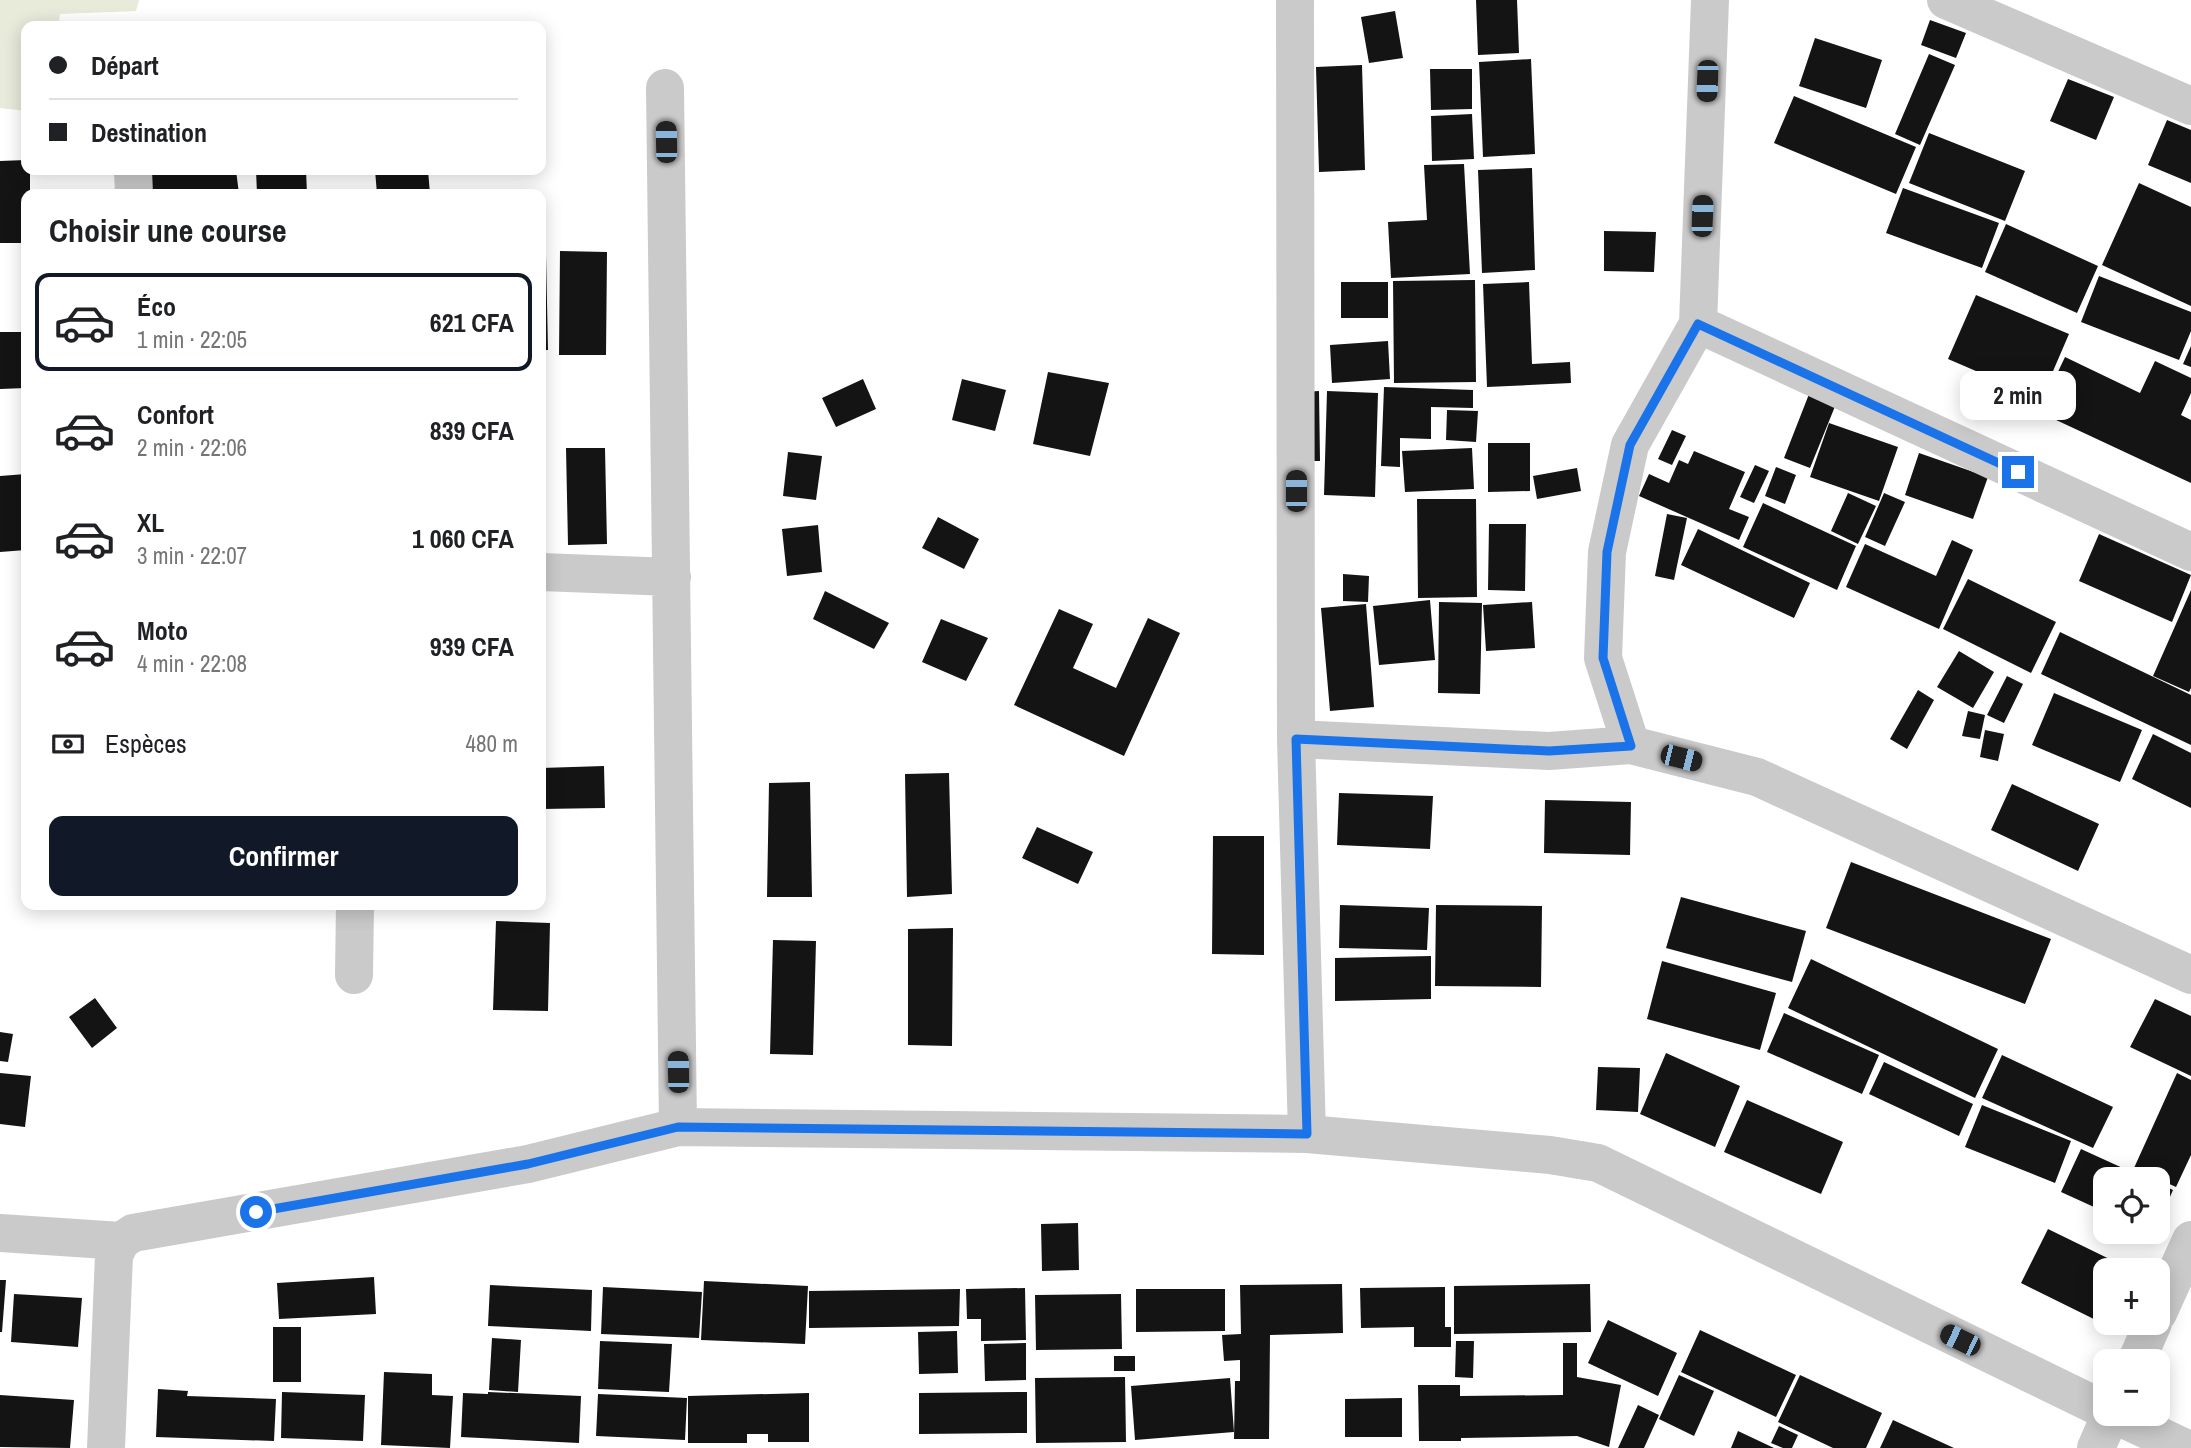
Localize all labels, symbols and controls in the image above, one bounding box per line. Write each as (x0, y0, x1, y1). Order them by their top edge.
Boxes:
text: Départ (91, 48, 159, 83)
car (1696, 60, 1719, 102)
text: Destination (91, 115, 207, 150)
car (656, 121, 677, 163)
car (1691, 195, 1714, 237)
text: Choisir une course (49, 209, 287, 252)
text: Éco (137, 289, 176, 324)
icon: car (53, 291, 116, 354)
text: 621 CFA (430, 305, 514, 340)
text: 1 min · 22:05 (137, 324, 247, 355)
callout: 2 min (1960, 370, 2076, 420)
text: 2 min (1993, 380, 2043, 411)
text: Confort (137, 397, 214, 432)
icon: car (53, 399, 116, 462)
text: 839 CFA (430, 413, 514, 448)
text: 2 min · 22:06 (137, 432, 247, 463)
route end (2002, 456, 2034, 488)
car (1286, 470, 1307, 512)
text: XL (137, 505, 164, 540)
icon: car (53, 507, 116, 570)
text: 1 060 CFA (412, 521, 514, 556)
text: 3 min · 22:07 (137, 540, 247, 571)
text: Moto (137, 613, 188, 648)
icon: car (53, 615, 116, 678)
text: 939 CFA (430, 629, 514, 664)
text: 4 min · 22:08 (137, 648, 247, 679)
icon: cash (49, 725, 87, 763)
text: Espèces (105, 726, 187, 761)
text: 480 m (466, 728, 518, 759)
car (1659, 743, 1704, 773)
button: Confirmer (49, 816, 518, 896)
car (668, 1051, 689, 1093)
map controls (2093, 1167, 2170, 1426)
button: locate (2093, 1167, 2170, 1244)
route start (240, 1196, 272, 1228)
button: + (2093, 1258, 2170, 1335)
car (1937, 1321, 1984, 1359)
button: − (2093, 1349, 2170, 1426)

